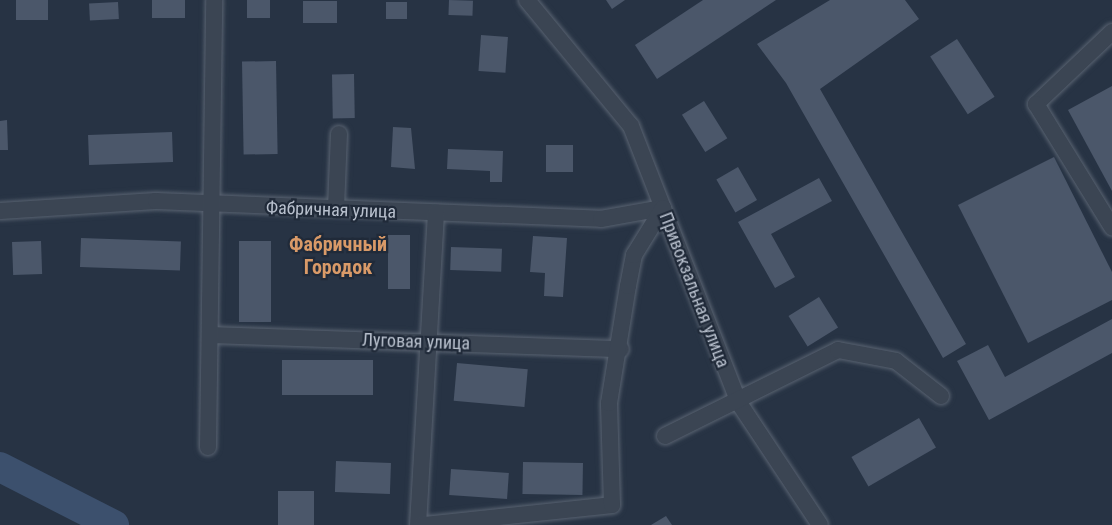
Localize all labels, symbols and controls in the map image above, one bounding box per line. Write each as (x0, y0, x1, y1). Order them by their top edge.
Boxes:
street label: Фабричная улица (266, 197, 396, 223)
street label: Привокзальная улица (654, 209, 734, 371)
district label: Фабричный Городок (289, 233, 387, 280)
street label: Луговая улица (362, 329, 470, 355)

